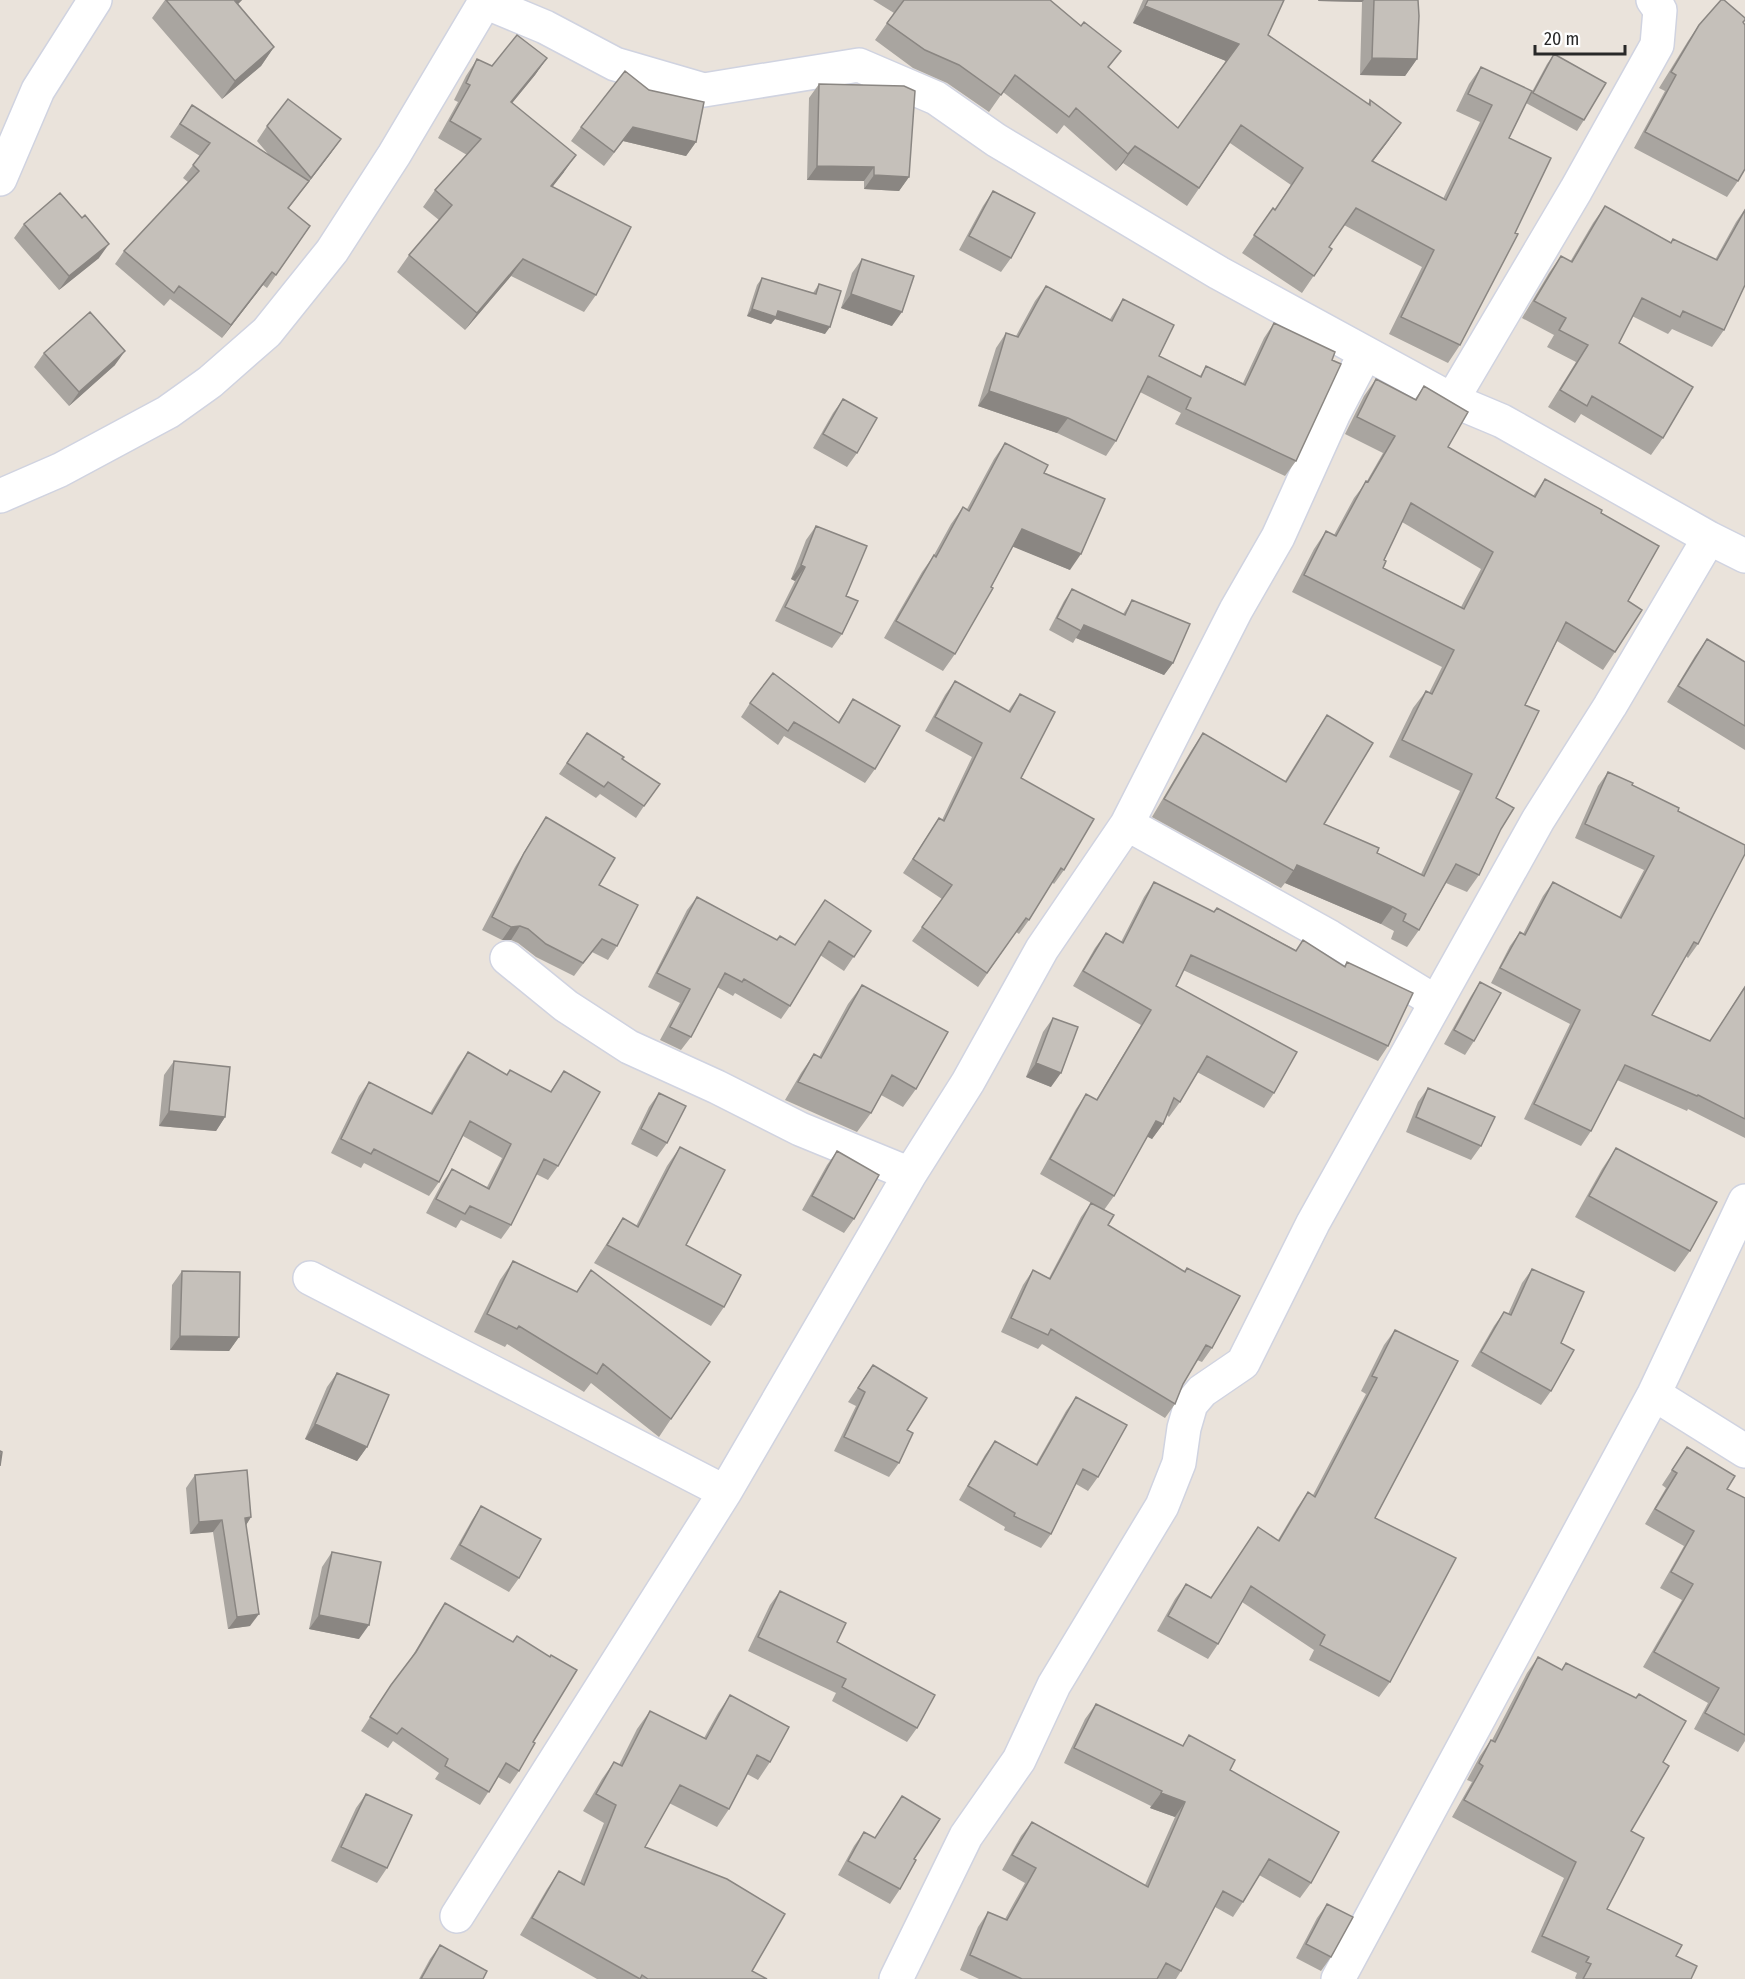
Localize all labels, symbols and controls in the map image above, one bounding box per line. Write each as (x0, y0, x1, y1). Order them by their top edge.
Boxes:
scale bar (1535, 18, 1625, 56)
text: 20 m (1544, 28, 1579, 50)

